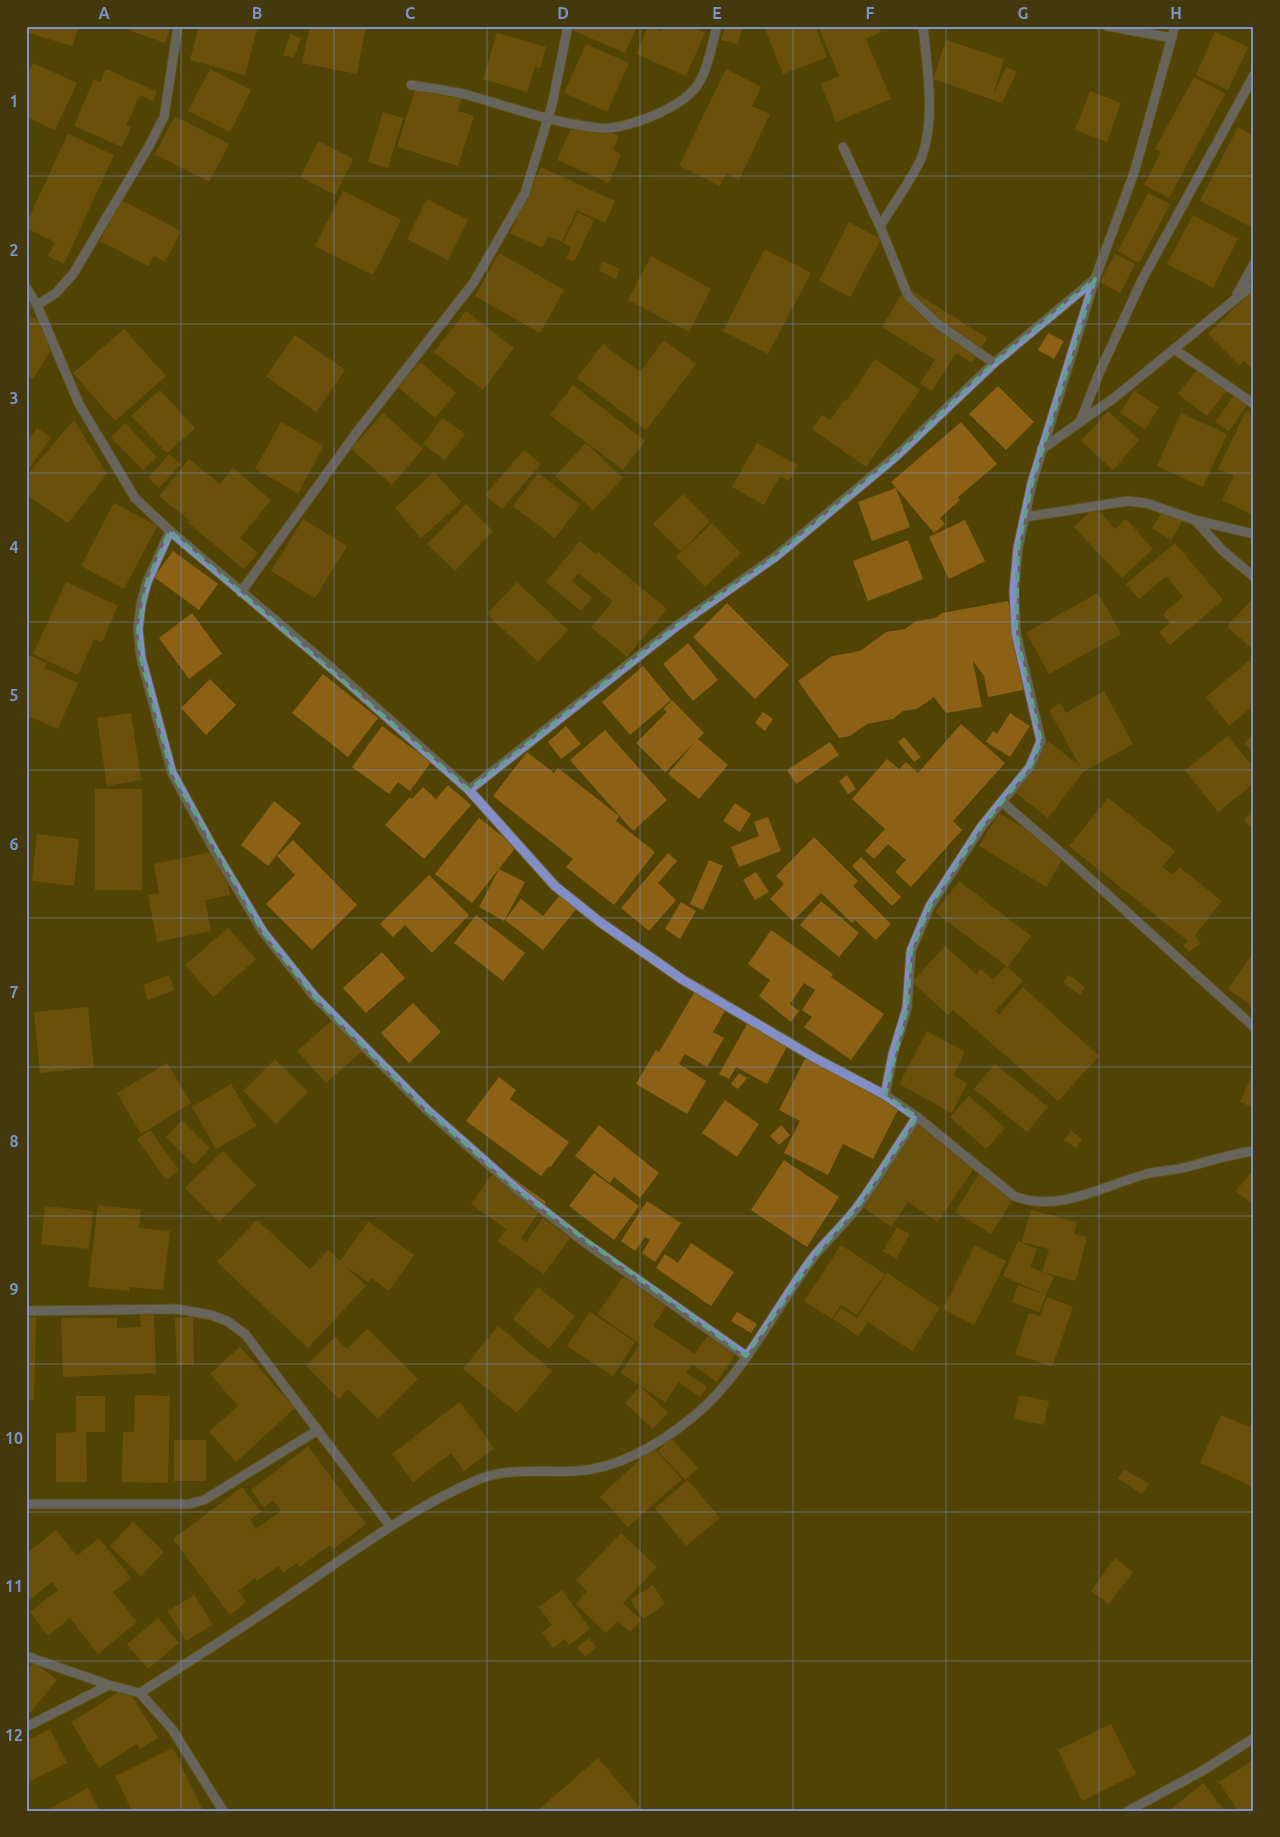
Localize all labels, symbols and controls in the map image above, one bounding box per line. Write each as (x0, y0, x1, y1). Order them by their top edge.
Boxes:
text: A (98, 4, 110, 22)
text: B (252, 4, 262, 22)
text: C (405, 4, 415, 22)
text: D (557, 4, 569, 22)
text: E (712, 4, 722, 22)
text: F (866, 4, 875, 22)
text: G (1017, 4, 1029, 22)
text: H (1170, 4, 1182, 22)
text: 1 (9, 92, 19, 110)
text: 2 (9, 241, 19, 259)
text: 3 (9, 389, 19, 407)
text: 4 (9, 538, 19, 556)
text: 5 (9, 686, 19, 704)
text: 6 (9, 835, 19, 853)
text: 7 (9, 983, 19, 1001)
text: 8 (9, 1132, 19, 1150)
text: 9 (9, 1280, 19, 1298)
text: 10 (5, 1429, 23, 1447)
text: 11 (5, 1577, 23, 1595)
text: 12 (5, 1726, 23, 1744)

